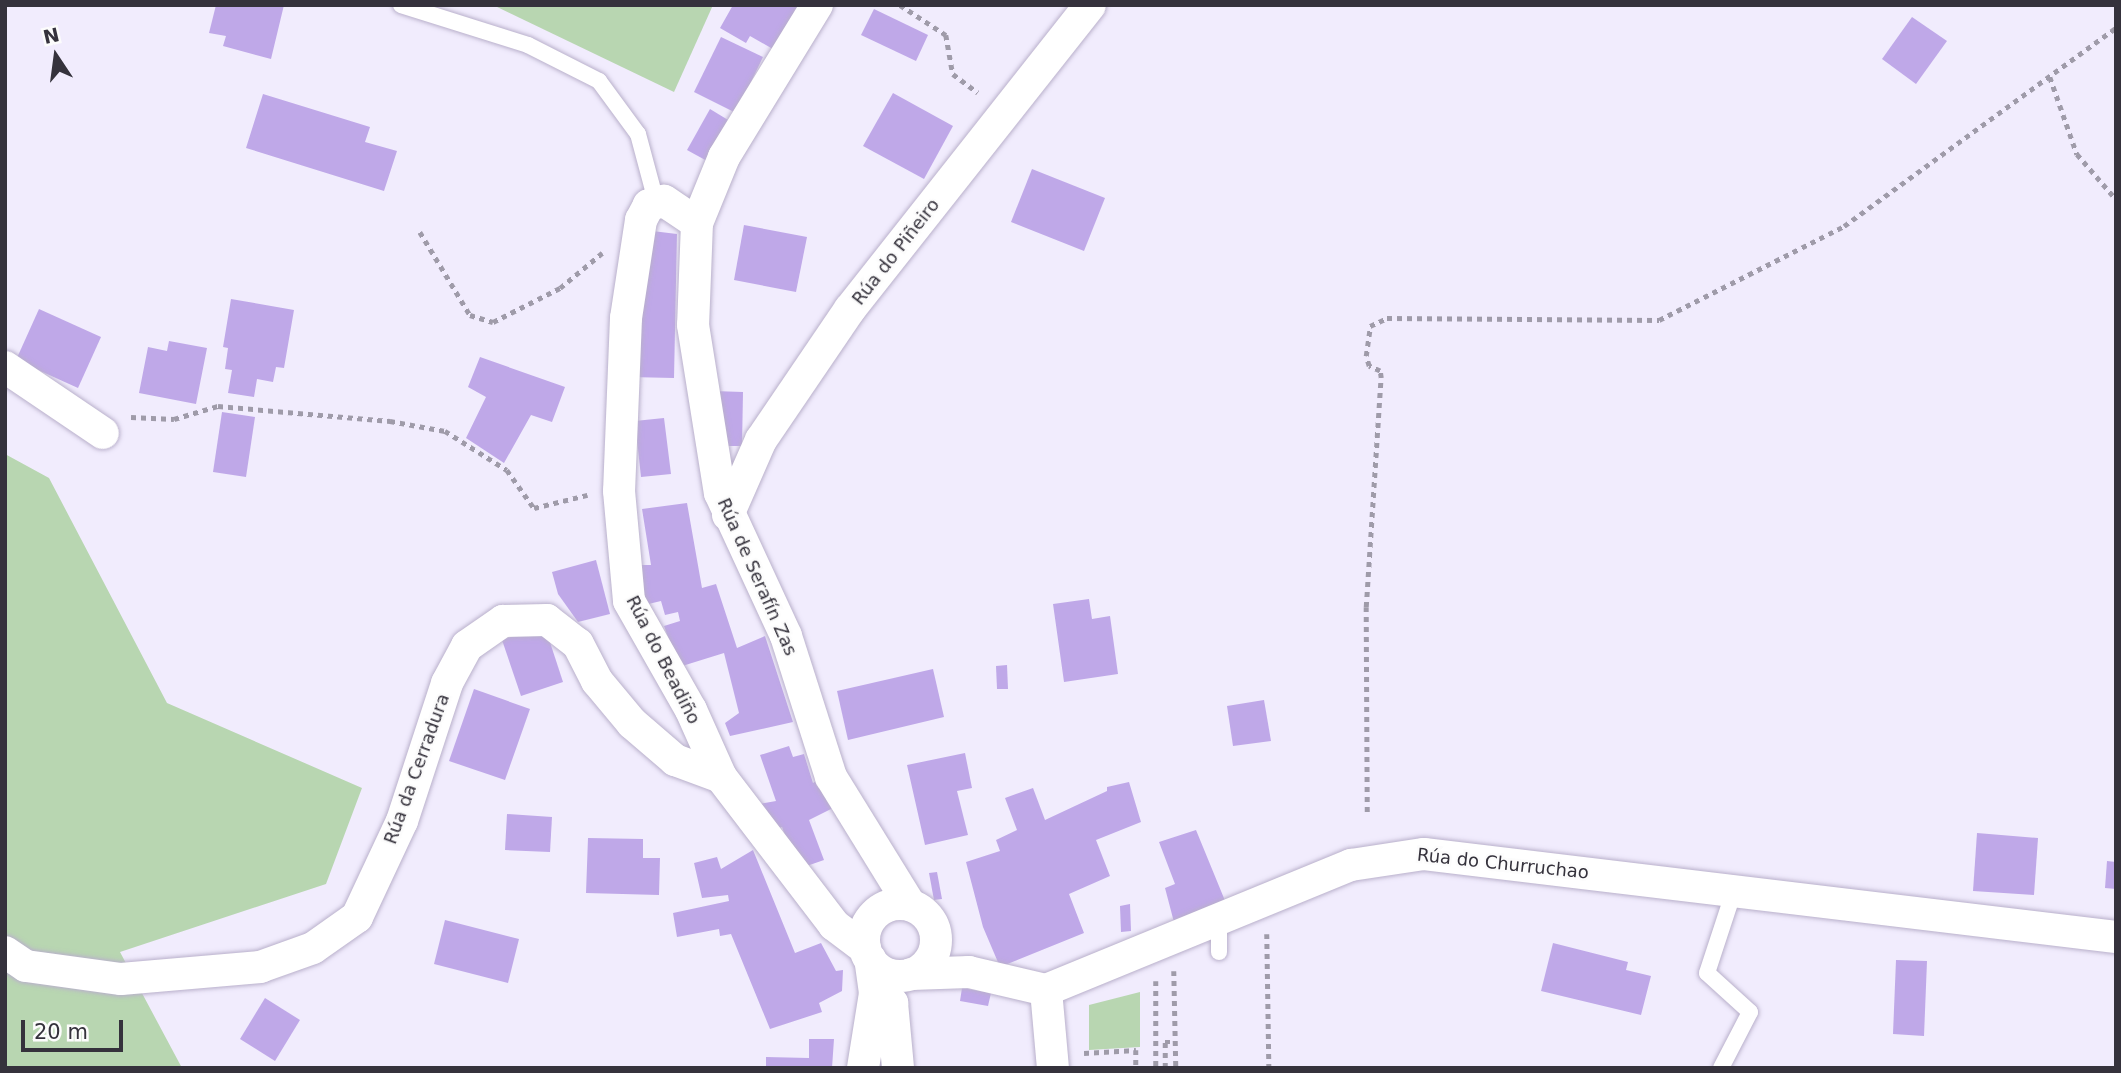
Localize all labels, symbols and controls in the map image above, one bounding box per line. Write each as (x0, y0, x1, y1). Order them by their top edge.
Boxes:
north arrow (21, 21, 91, 91)
text: N (41, 23, 61, 48)
street label: Rúa do Piñeiro (848, 195, 944, 309)
street label: Rúa de Serafín Zas (713, 495, 801, 659)
street label: Rúa do Beadiño (621, 592, 705, 728)
street label: Rúa da Cerradura (380, 691, 454, 847)
street label: Rúa do Churruchao (1416, 844, 1590, 884)
scale bar (24, 1006, 126, 1050)
text: 20 m (34, 1020, 88, 1044)

